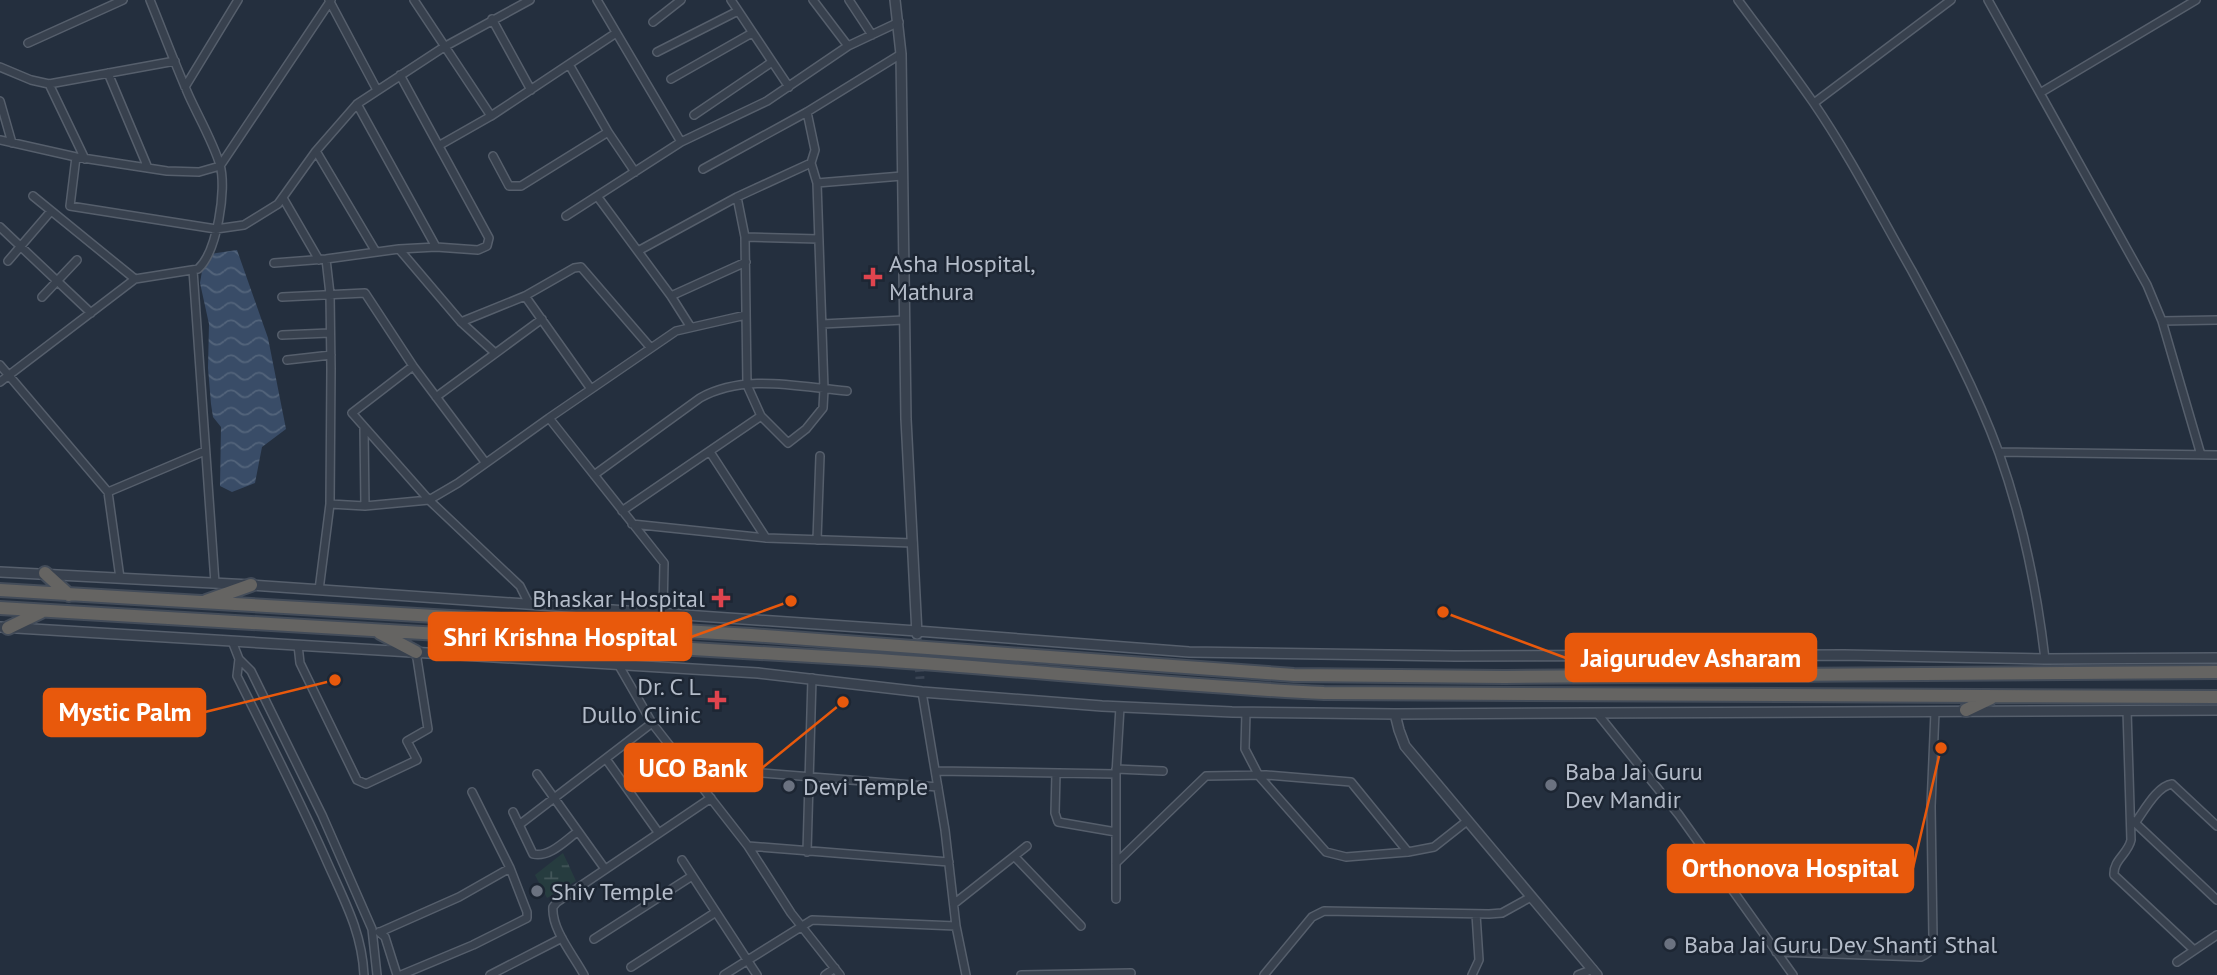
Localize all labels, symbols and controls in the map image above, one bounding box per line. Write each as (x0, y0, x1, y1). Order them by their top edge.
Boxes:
place label: Asha Hospital, Mathura (889, 248, 1036, 307)
marker: Asha Hospital, Mathura (863, 267, 883, 287)
place label: Bhaskar Hospital (532, 583, 705, 614)
marker: Bhaskar Hospital (711, 588, 731, 608)
callout: Shri Krishna Hospital (429, 613, 691, 660)
text: Shri Krishna Hospital (443, 620, 677, 653)
callout: Jaigurudev Asharam (1566, 634, 1816, 681)
text: Jaigurudev Asharam (1580, 641, 1801, 674)
place label: Dr. C L Dullo Clinic (582, 671, 701, 730)
callout: Mystic Palm (44, 689, 205, 736)
marker: Dr. C L Dullo Clinic (707, 690, 727, 710)
text: Mystic Palm (58, 695, 192, 728)
callout: UCO Bank (625, 744, 762, 791)
text: UCO Bank (639, 751, 748, 784)
place label: Baba Jai Guru Dev Mandir (1565, 756, 1703, 815)
place label: Devi Temple (803, 771, 928, 802)
marker: Baba Jai Guru Dev Mandir (1543, 777, 1559, 793)
marker: Devi Temple (781, 778, 797, 794)
callout: Orthonova Hospital (1668, 845, 1913, 892)
text: Orthonova Hospital (1682, 851, 1899, 884)
place label: Shiv Temple (551, 876, 674, 907)
marker: Shiv Temple (529, 883, 545, 899)
place label: Baba Jai Guru Dev Shanti Sthal (1684, 929, 1997, 960)
marker: Baba Jai Guru Dev Shanti Sthal (1662, 936, 1678, 952)

